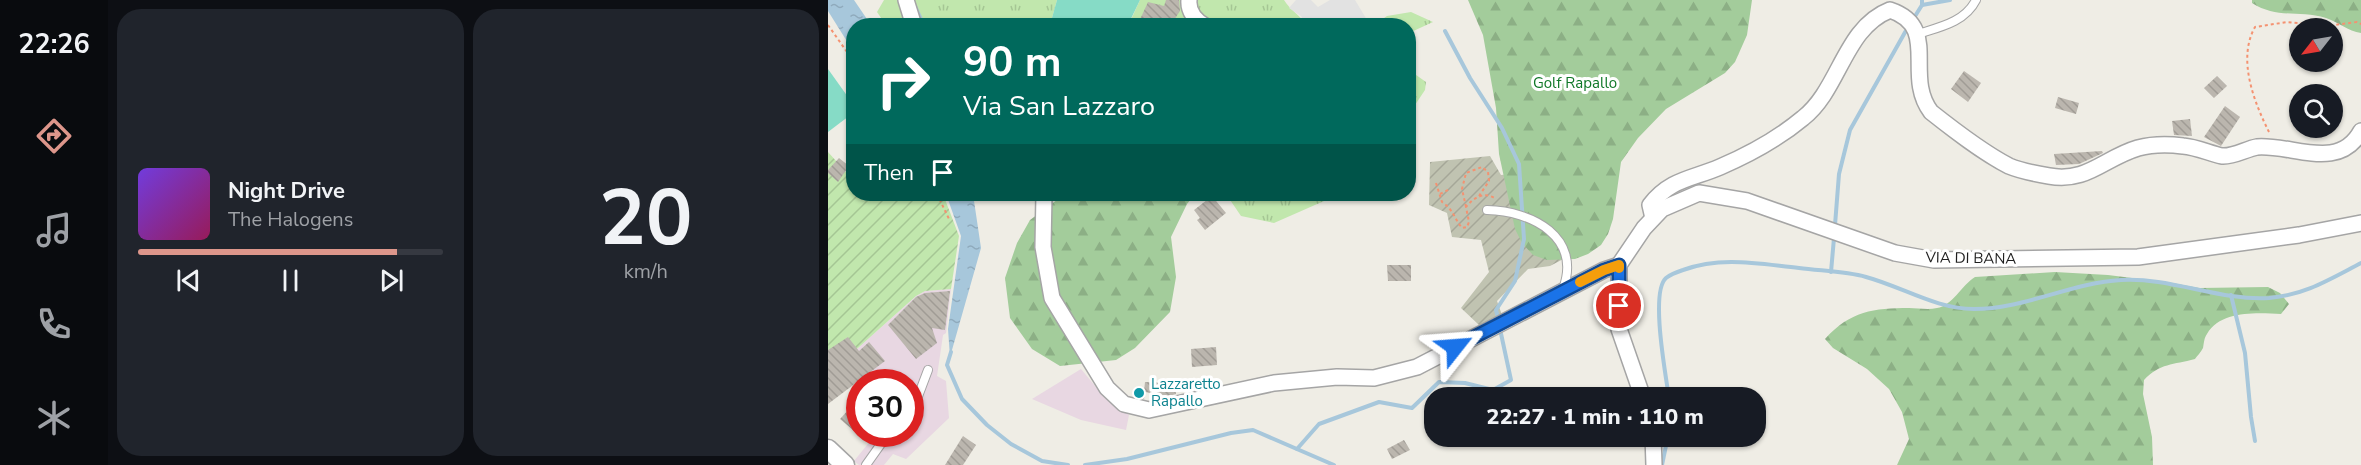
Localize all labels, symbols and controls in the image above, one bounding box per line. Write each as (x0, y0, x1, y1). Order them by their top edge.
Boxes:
north arrow (2289, 18, 2343, 72)
map controls (2289, 18, 2343, 138)
text: 22:26 (18, 26, 90, 63)
text: 90 m (963, 34, 1062, 91)
icon: right (864, 42, 942, 120)
park label: Golf Rapallo (1533, 73, 1617, 93)
button: search (2289, 84, 2343, 138)
text: Via San Lazzaro (963, 88, 1155, 125)
icon: directions (33, 115, 75, 157)
icon: arrive (926, 156, 959, 189)
text: Then (864, 158, 914, 188)
text: 20 (599, 165, 693, 272)
text: Night Drive (228, 176, 345, 206)
text: The Halogens (228, 206, 353, 233)
icon: music (33, 209, 75, 251)
street label: VIA DI BANA (1924, 247, 2017, 269)
text: km/h (624, 258, 668, 285)
icon: previous (172, 264, 205, 297)
icon: pause (274, 264, 307, 297)
icon: next (375, 264, 408, 297)
pin (1593, 280, 1644, 331)
icon: arrive (1602, 289, 1635, 322)
icon: phone (33, 303, 75, 345)
position arrow (1423, 315, 1487, 379)
speed limit sign: 30 (846, 369, 924, 447)
place label: Lazzaretto Rapallo (1151, 374, 1221, 411)
marker: Lazzaretto Rapallo (1132, 386, 1146, 400)
icon: climate (33, 397, 75, 439)
text: 22:27 · 1 min · 110 m (1486, 402, 1704, 432)

